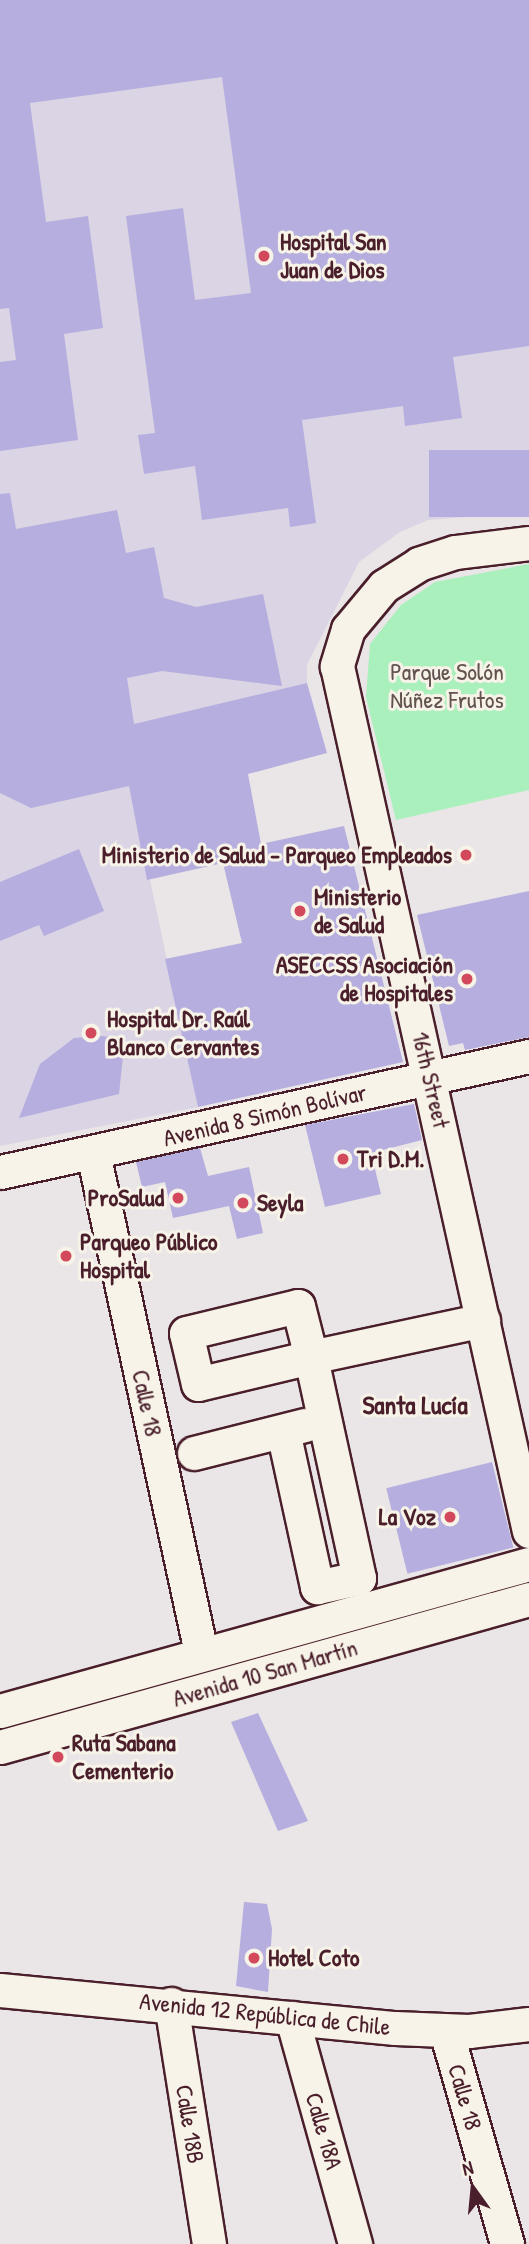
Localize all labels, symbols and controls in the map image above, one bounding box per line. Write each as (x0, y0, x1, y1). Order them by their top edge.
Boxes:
place label: Hospital San Juan de Dios (280, 228, 387, 284)
marker: Hospital San Juan de Dios (254, 246, 274, 266)
park label: Parque Solón Núñez Frutos (390, 658, 504, 714)
place label: Ministerio de Salud - Parqueo Empleados (102, 841, 452, 869)
marker: Ministerio de Salud - Parqueo Empleados (458, 847, 474, 863)
place label: Ministerio de Salud (314, 883, 401, 939)
marker: Ministerio de Salud (292, 903, 308, 919)
place label: ASECCSS Asociación de Hospitales (276, 951, 453, 1007)
marker: ASECCSS Asociación de Hospitales (459, 971, 475, 987)
place label: Hospital Dr. Raúl Blanco Cervantes (107, 1005, 259, 1061)
marker: Hospital Dr. Raúl Blanco Cervantes (81, 1023, 101, 1043)
street label: 16th Street (406, 1029, 456, 1131)
street label: Avenida 8 Simón Bolívar (160, 1078, 370, 1152)
place label: Tri D.M. (357, 1145, 424, 1173)
marker: Tri D.M. (335, 1151, 351, 1167)
place label: ProSalud (88, 1184, 164, 1212)
place label: Seyla (257, 1189, 304, 1217)
marker: ProSalud (170, 1190, 186, 1206)
marker: Seyla (235, 1195, 251, 1211)
place label: Parqueo Público Hospital (80, 1228, 217, 1284)
marker: Parqueo Público Hospital (58, 1248, 74, 1264)
street label: Calle 18 (126, 1367, 168, 1439)
district label: Santa Lucía (362, 1389, 468, 1421)
place label: La Voz (379, 1503, 436, 1531)
marker: La Voz (442, 1509, 458, 1525)
street label: Avenida 10 San Martín (169, 1633, 361, 1713)
place label: Ruta Sabana Cementerio (72, 1729, 176, 1785)
marker: Ruta Sabana Cementerio (50, 1749, 66, 1765)
place label: Hotel Coto (268, 1944, 359, 1972)
marker: Hotel Coto (246, 1950, 262, 1966)
street label: Avenida 12 República de Chile (138, 1987, 392, 2041)
street label: Calle 18 (442, 2061, 488, 2133)
street label: Calle 18B (170, 2083, 210, 2165)
street label: Calle 18A (299, 2089, 349, 2173)
north arrow (438, 2153, 508, 2223)
text: N (459, 2154, 476, 2182)

